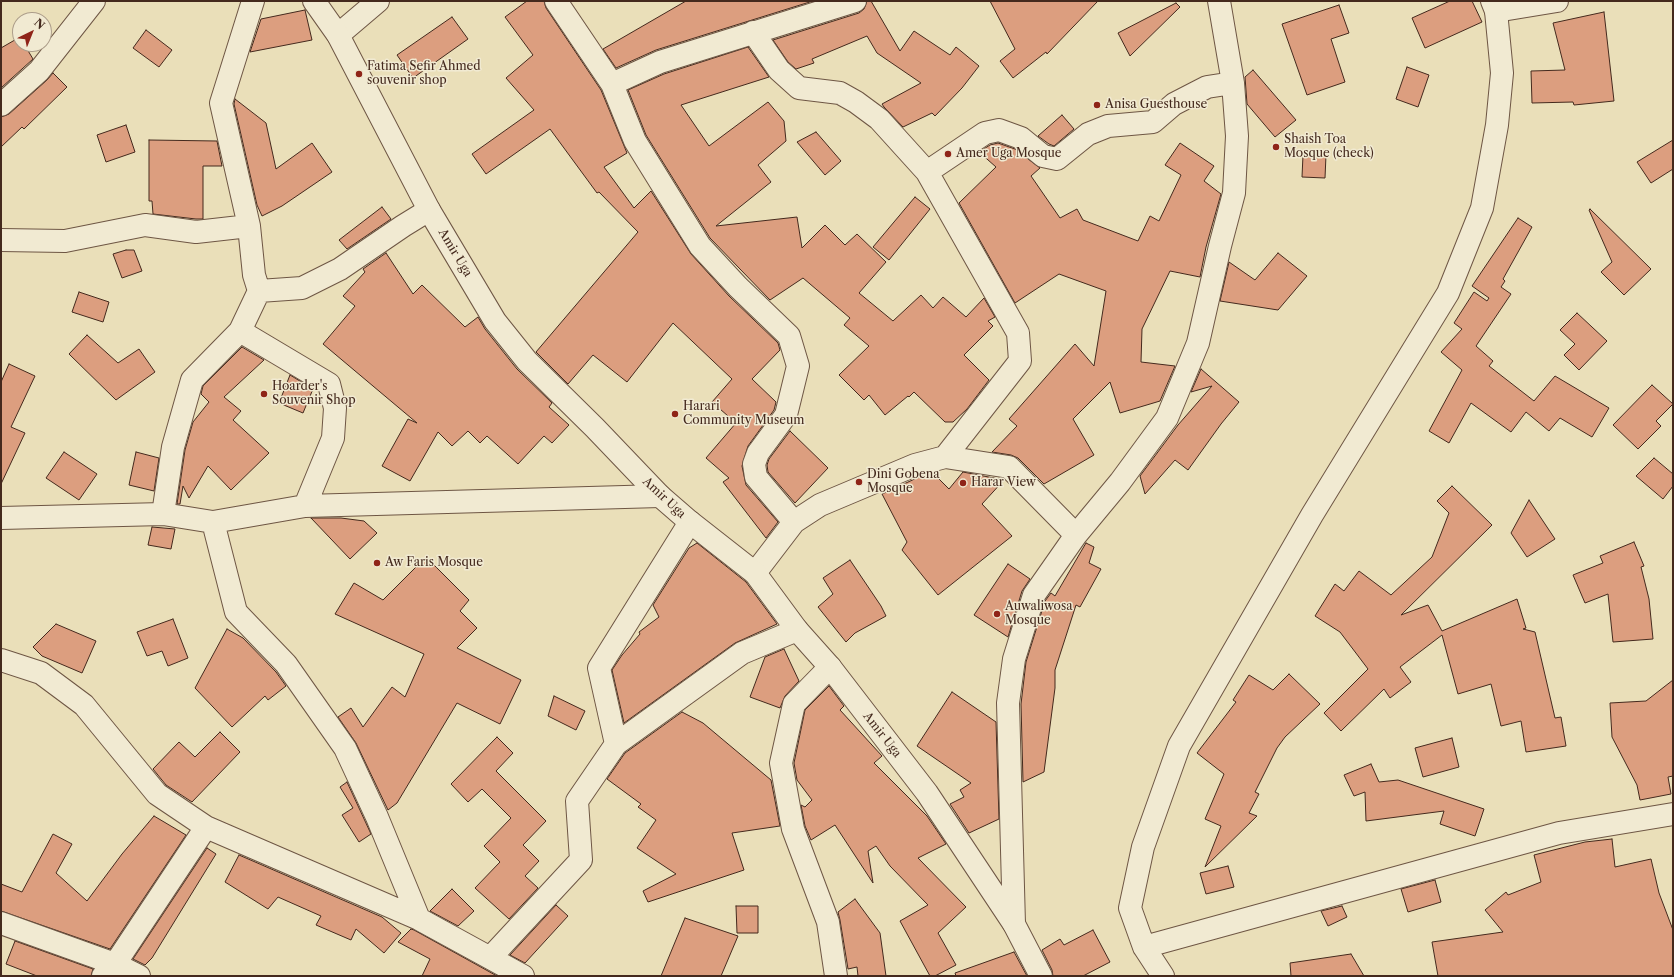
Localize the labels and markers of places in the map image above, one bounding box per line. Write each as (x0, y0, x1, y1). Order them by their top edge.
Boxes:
place label: Fatima Sefir Ahmed souvenir shop (367, 60, 481, 88)
marker: Fatima Sefir Ahmed souvenir shop (354, 69, 364, 79)
place label: Anisa Guesthouse (1105, 98, 1207, 112)
marker: Anisa Guesthouse (1092, 100, 1102, 110)
place label: Shaish Toa Mosque (check) (1284, 133, 1374, 161)
marker: Shaish Toa Mosque (check) (1271, 142, 1281, 152)
place label: Amer Uga Mosque (956, 147, 1062, 161)
marker: Amer Uga Mosque (943, 149, 953, 159)
place label: Hoarder's Souvenir Shop (272, 380, 356, 408)
marker: Hoarder's Souvenir Shop (259, 389, 269, 399)
place label: Harari Community Museum (683, 400, 804, 428)
marker: Harari Community Museum (670, 409, 680, 419)
place label: Dini Gobena Mosque (867, 468, 940, 496)
place label: Harar View (971, 476, 1036, 490)
marker: Dini Gobena Mosque (854, 477, 864, 487)
marker: Harar View (958, 478, 968, 488)
place label: Aw Faris Mosque (385, 556, 483, 570)
marker: Aw Faris Mosque (372, 558, 382, 568)
place label: Auwaliwosa Mosque (1005, 600, 1073, 628)
marker: Auwaliwosa Mosque (992, 609, 1002, 619)

